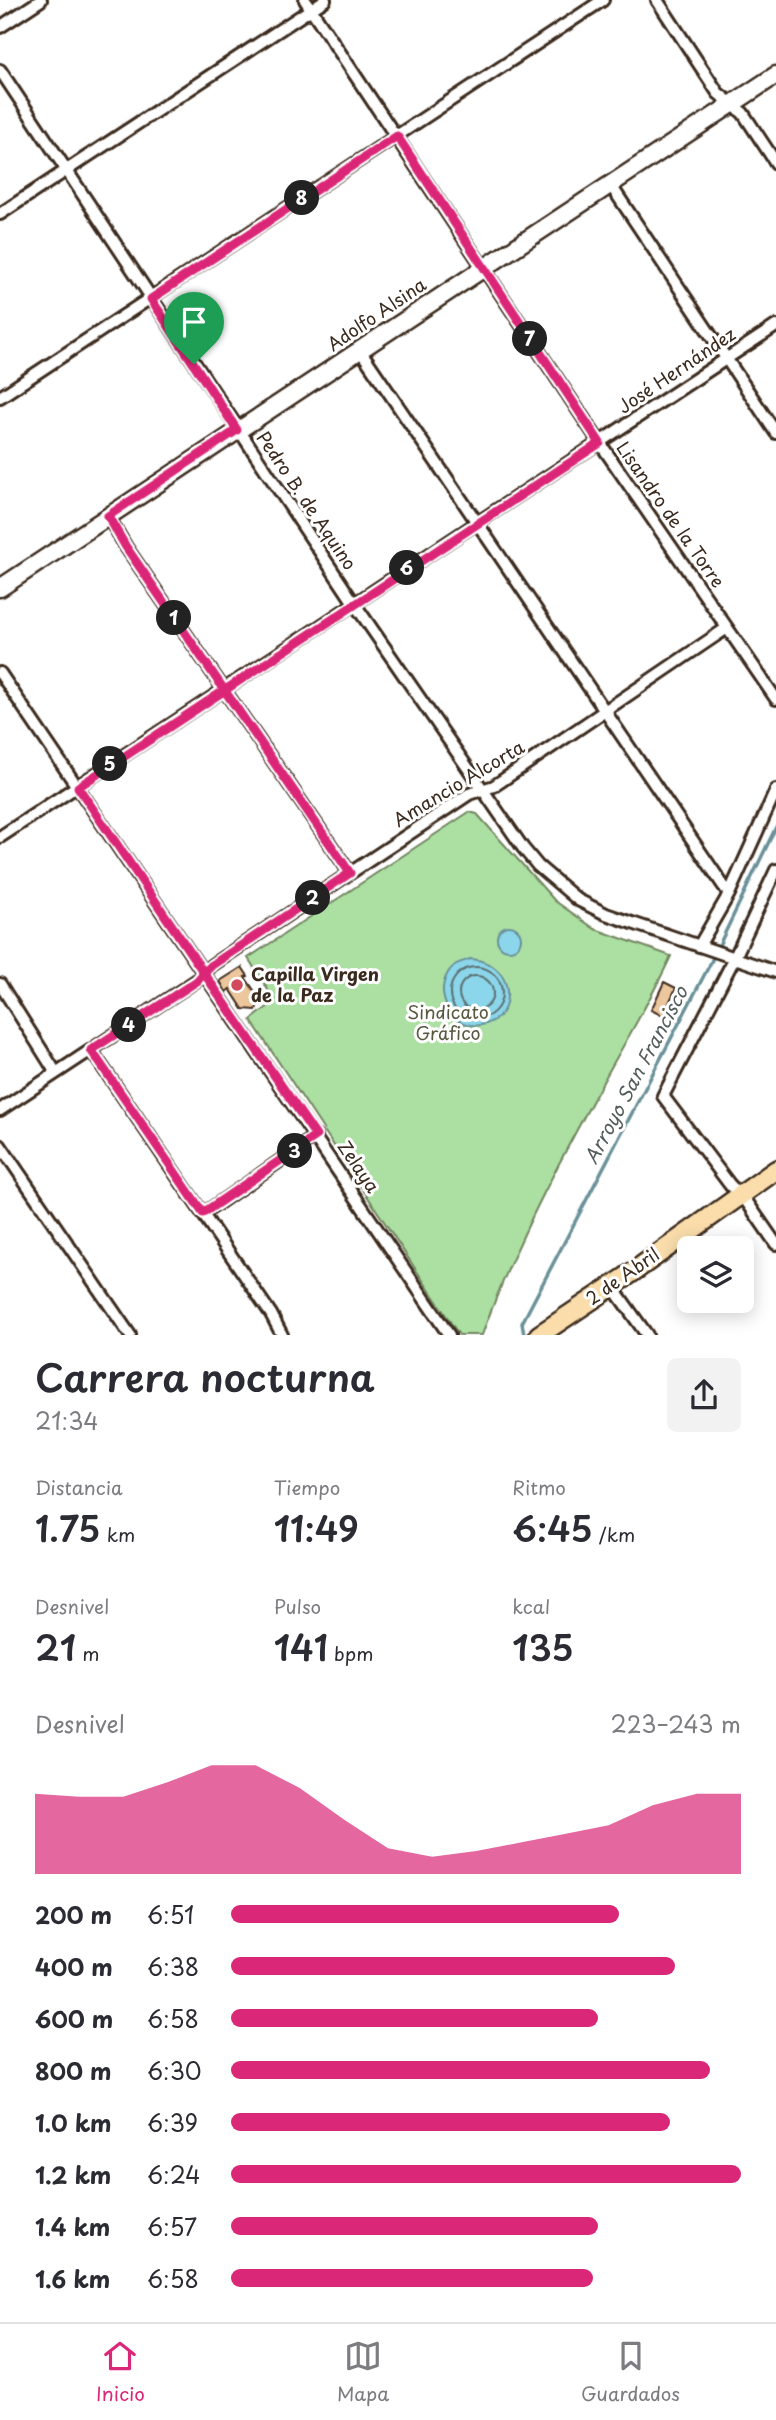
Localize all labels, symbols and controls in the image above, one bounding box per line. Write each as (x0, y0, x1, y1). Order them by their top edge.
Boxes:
pin: 8 (284, 180, 320, 216)
text: 8 (296, 183, 307, 211)
street label: Adolfo Alsina (321, 270, 432, 357)
pin (164, 292, 224, 364)
icon: arrive (175, 303, 213, 341)
street label: José Hernández (612, 320, 741, 419)
pin: 7 (512, 322, 548, 356)
text: 7 (524, 324, 535, 352)
street label: Pedro B. de Aquino (251, 425, 364, 575)
street label: Lisandro de la Torre (611, 435, 732, 593)
pin: 6 (390, 550, 424, 586)
text: 6 (400, 553, 413, 581)
pin: 1 (156, 600, 192, 636)
text: 1 (169, 603, 178, 631)
street label: Amancio Alcorta (387, 732, 530, 833)
pin: 5 (92, 746, 128, 782)
text: 5 (103, 749, 116, 777)
pin: 2 (296, 880, 330, 916)
text: 2 (306, 883, 319, 911)
place label: Capilla Virgen de la Paz (251, 960, 379, 1008)
marker: Capilla Virgen de la Paz (229, 977, 245, 993)
water label: Arroyo San Francisco (576, 979, 695, 1168)
park label: Sindicato Gráfico (407, 998, 489, 1046)
pin: 4 (111, 1007, 146, 1042)
text: 4 (122, 1010, 135, 1038)
pin: 3 (278, 1134, 312, 1168)
street label: Zelaya (332, 1135, 387, 1198)
text: 3 (288, 1136, 301, 1164)
map controls (677, 1236, 754, 1313)
button: layers (677, 1236, 754, 1313)
street label: 2 de Abril (580, 1241, 664, 1311)
text: Carrera nocturna (35, 1348, 375, 1405)
button: share (667, 1358, 741, 1432)
text: 21:34 (35, 1403, 99, 1438)
text: Distancia (35, 1473, 123, 1501)
text: Tiempo (274, 1473, 340, 1501)
text: Ritmo (512, 1473, 566, 1501)
text: 1.75 (35, 1501, 101, 1554)
text: 11:49 (274, 1501, 359, 1554)
text: 6:45 (512, 1501, 593, 1554)
text: km (101, 1520, 135, 1548)
text: /km (593, 1520, 635, 1548)
text: Desnivel (35, 1592, 109, 1620)
text: Pulso (274, 1592, 321, 1620)
text: kcal (512, 1592, 550, 1620)
text: 21 (35, 1620, 76, 1673)
text: 141 (274, 1620, 328, 1673)
text: 135 (512, 1620, 574, 1673)
text: m (76, 1639, 100, 1667)
text: bpm (328, 1639, 374, 1667)
text: Desnivel (35, 1706, 125, 1741)
text: 223–243 m (611, 1706, 741, 1741)
text: 200 m (35, 1897, 112, 1932)
text: 6:51 (147, 1897, 194, 1932)
text: 400 m (35, 1949, 113, 1984)
text: 6:38 (147, 1949, 199, 1984)
text: 600 m (35, 2001, 113, 2036)
text: 6:58 (147, 2001, 199, 2036)
text: 800 m (35, 2053, 112, 2088)
text: 6:30 (147, 2053, 202, 2088)
text: 1.0 km (35, 2105, 112, 2140)
text: 6:39 (147, 2105, 198, 2140)
text: 1.2 km (35, 2157, 111, 2192)
text: 6:24 (147, 2157, 201, 2192)
text: 1.4 km (35, 2209, 110, 2244)
text: 6:57 (147, 2209, 197, 2244)
text: 1.6 km (35, 2261, 110, 2296)
text: 6:58 (147, 2261, 199, 2296)
tab: Inicio (96, 2337, 145, 2407)
tab: Mapa (337, 2337, 389, 2407)
tab: Guardados (581, 2337, 680, 2407)

